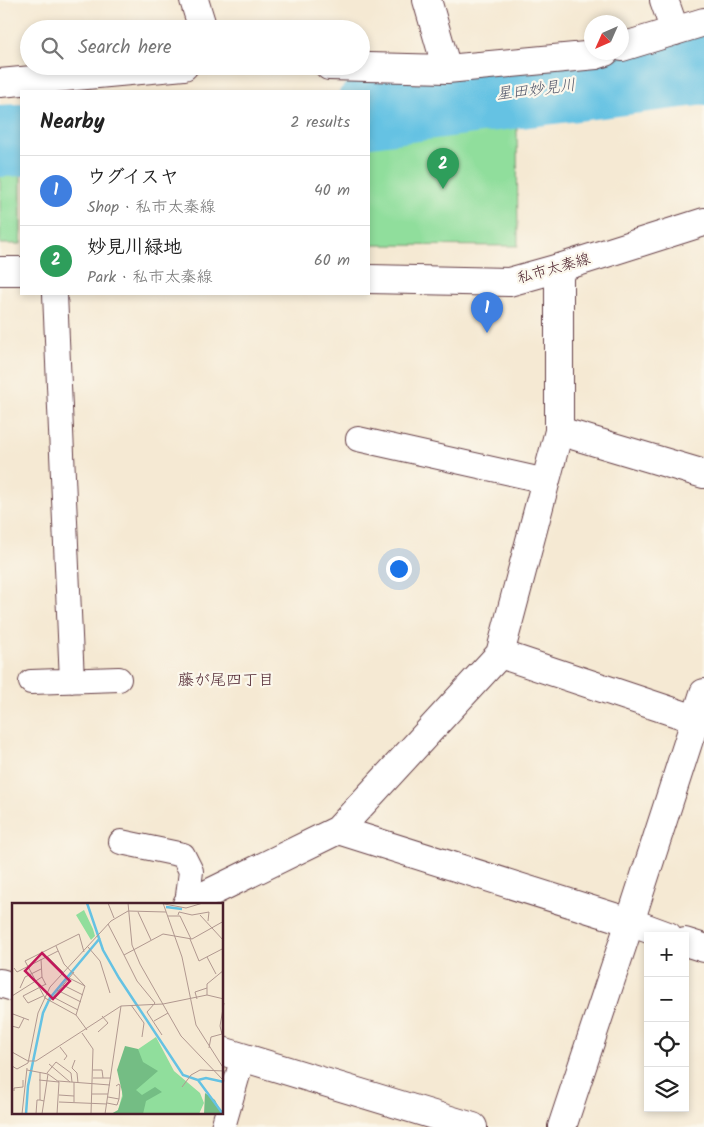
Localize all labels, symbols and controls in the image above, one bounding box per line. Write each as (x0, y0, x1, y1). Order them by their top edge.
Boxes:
north arrow (584, 15, 629, 60)
search box (20, 20, 370, 75)
text: Search here (78, 33, 172, 63)
icon: search (38, 34, 66, 62)
water label: 星田妙見川 (495, 73, 577, 107)
text: Nearby (40, 106, 105, 139)
text: 2 results (290, 110, 350, 135)
pin: 2 (427, 148, 459, 189)
text: ウグイスヤ (87, 163, 179, 193)
text: 1 (54, 178, 58, 203)
text: 40 m (314, 178, 350, 203)
text: Shop · 私市太秦線 (87, 195, 216, 220)
text: 妙見川緑地 (87, 233, 182, 263)
street label: 私市太秦線 (515, 247, 593, 291)
text: 2 (51, 248, 61, 273)
text: 60 m (314, 248, 350, 273)
text: Park · 私市太秦線 (87, 265, 213, 290)
pin: 1 (471, 292, 503, 333)
your location (386, 556, 412, 582)
district label: 藤が尾四丁目 (178, 668, 274, 693)
inset map (12, 903, 224, 1114)
map controls (644, 932, 689, 1112)
button: + (644, 932, 689, 977)
button: − (644, 977, 689, 1022)
button: locate (644, 1022, 689, 1067)
button: layers (644, 1067, 689, 1112)

